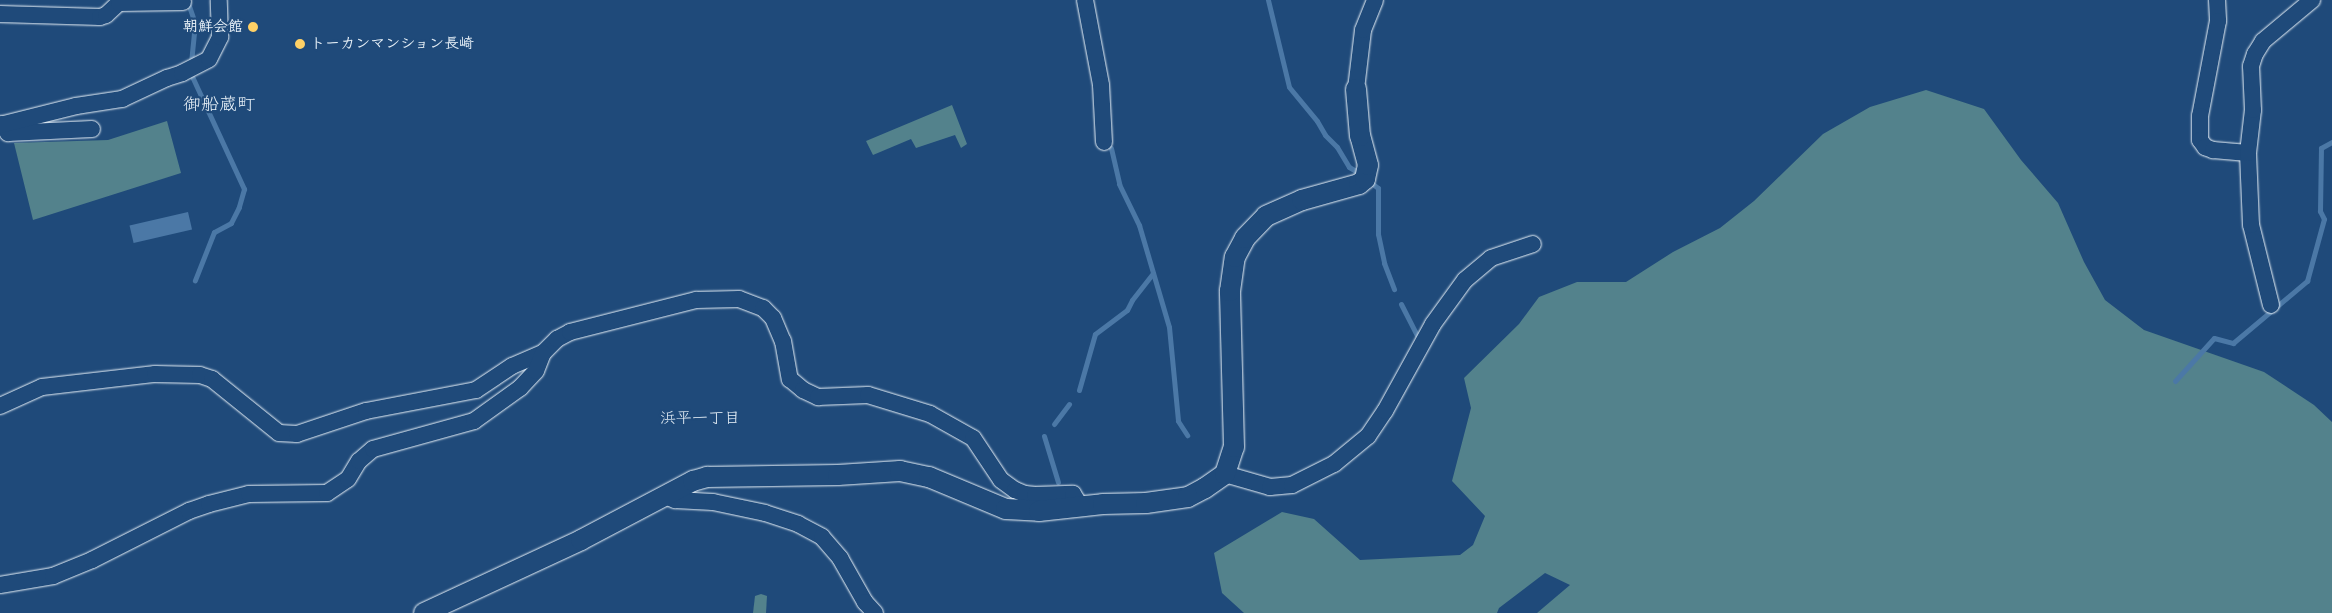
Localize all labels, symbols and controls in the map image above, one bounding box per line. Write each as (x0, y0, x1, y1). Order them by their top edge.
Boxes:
place label: 朝鮮会館 (183, 18, 243, 36)
marker: 朝鮮会館 (247, 21, 259, 33)
place label: トーカンマンション長崎 (310, 35, 475, 53)
marker: トーカンマンション長崎 (294, 38, 306, 50)
district label: 御船蔵町 (183, 94, 255, 116)
district label: 浜平一丁目 (660, 408, 740, 428)

